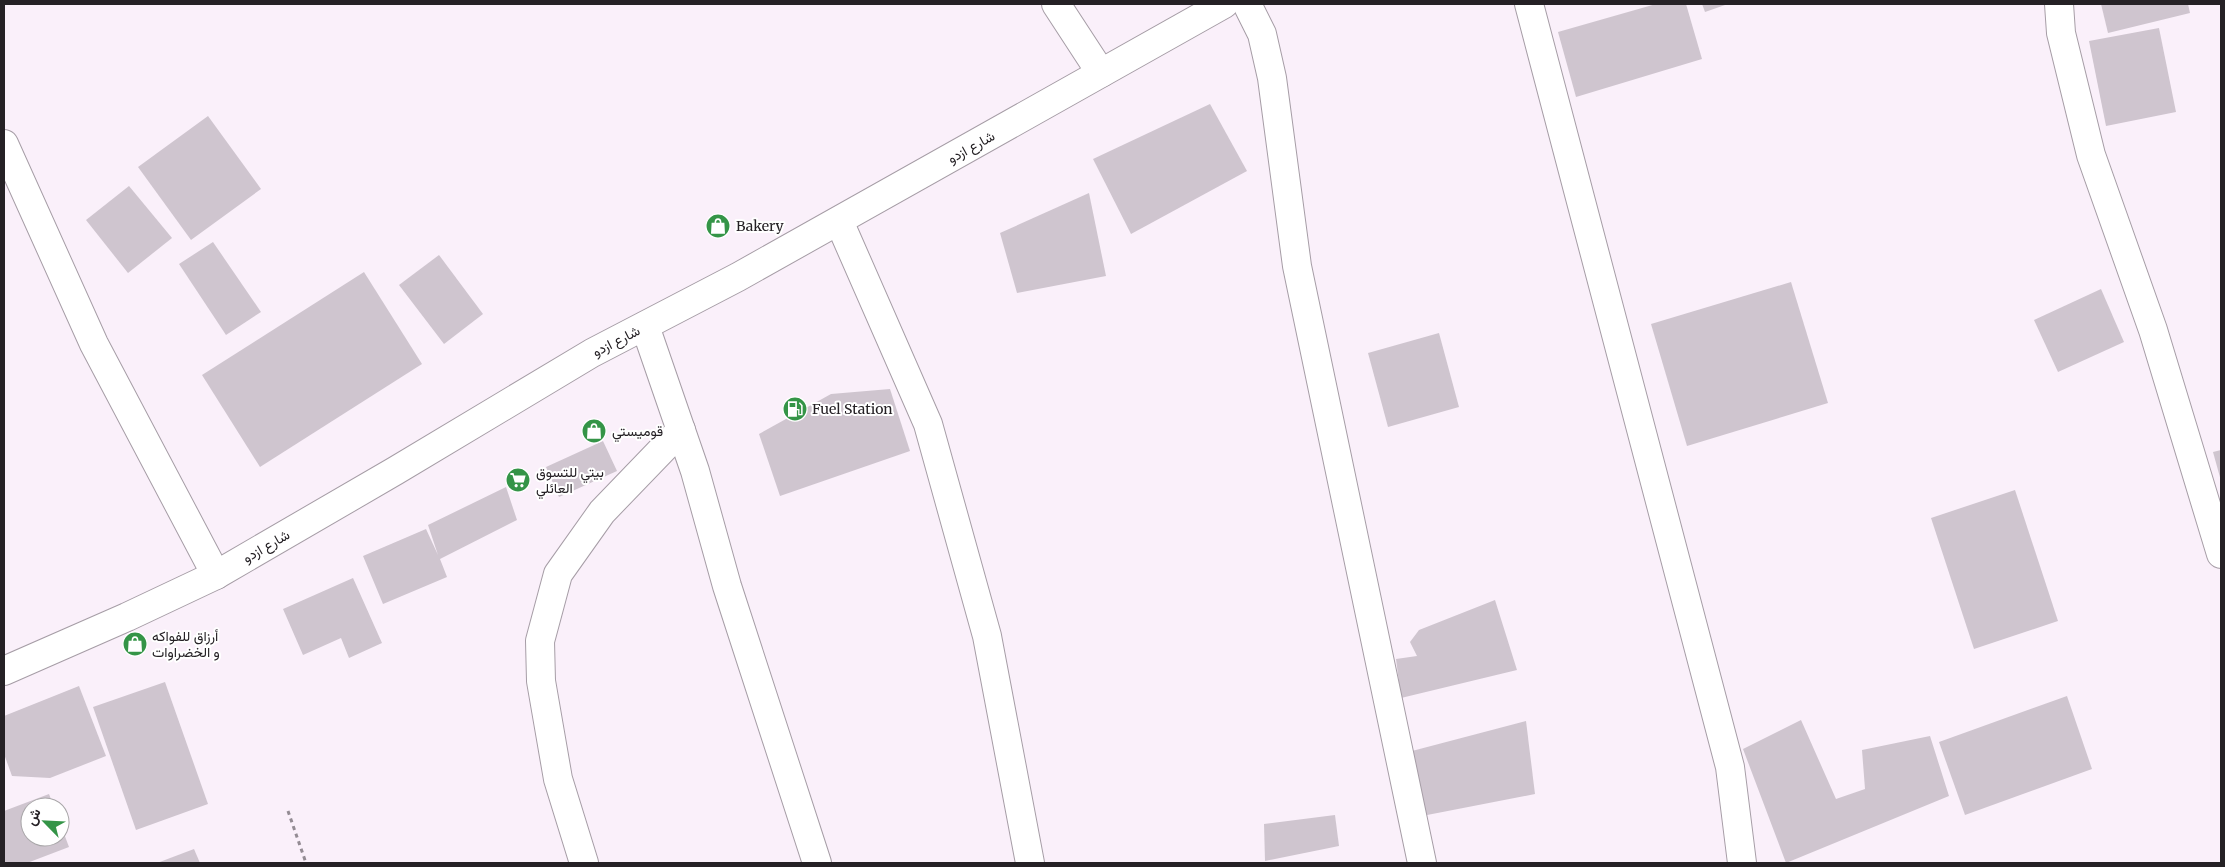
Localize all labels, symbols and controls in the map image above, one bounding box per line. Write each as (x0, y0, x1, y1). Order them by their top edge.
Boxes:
street label: شارع ازدو (944, 127, 999, 169)
shop icon: Bakery (705, 213, 731, 239)
place label: Bakery (736, 217, 785, 235)
street label: شارع ازدو (589, 321, 644, 362)
fuel station icon: Fuel Station (782, 396, 808, 422)
place label: Fuel Station (812, 400, 893, 418)
shop icon: قوميستي (581, 418, 607, 444)
place label: قوميستي (612, 422, 663, 443)
place label: بيتي للتسوق العائلي (536, 463, 604, 500)
supermarket icon: بيتي للتسوق العائلي (505, 467, 531, 493)
street label: شارع ازدو (239, 525, 294, 568)
place label: أرزاق للفواكه و الخضراوات (152, 627, 220, 661)
shop icon: أرزاق للفواكه و الخضراوات (122, 631, 148, 657)
north arrow (20, 797, 70, 847)
text: ش (21, 805, 45, 828)

